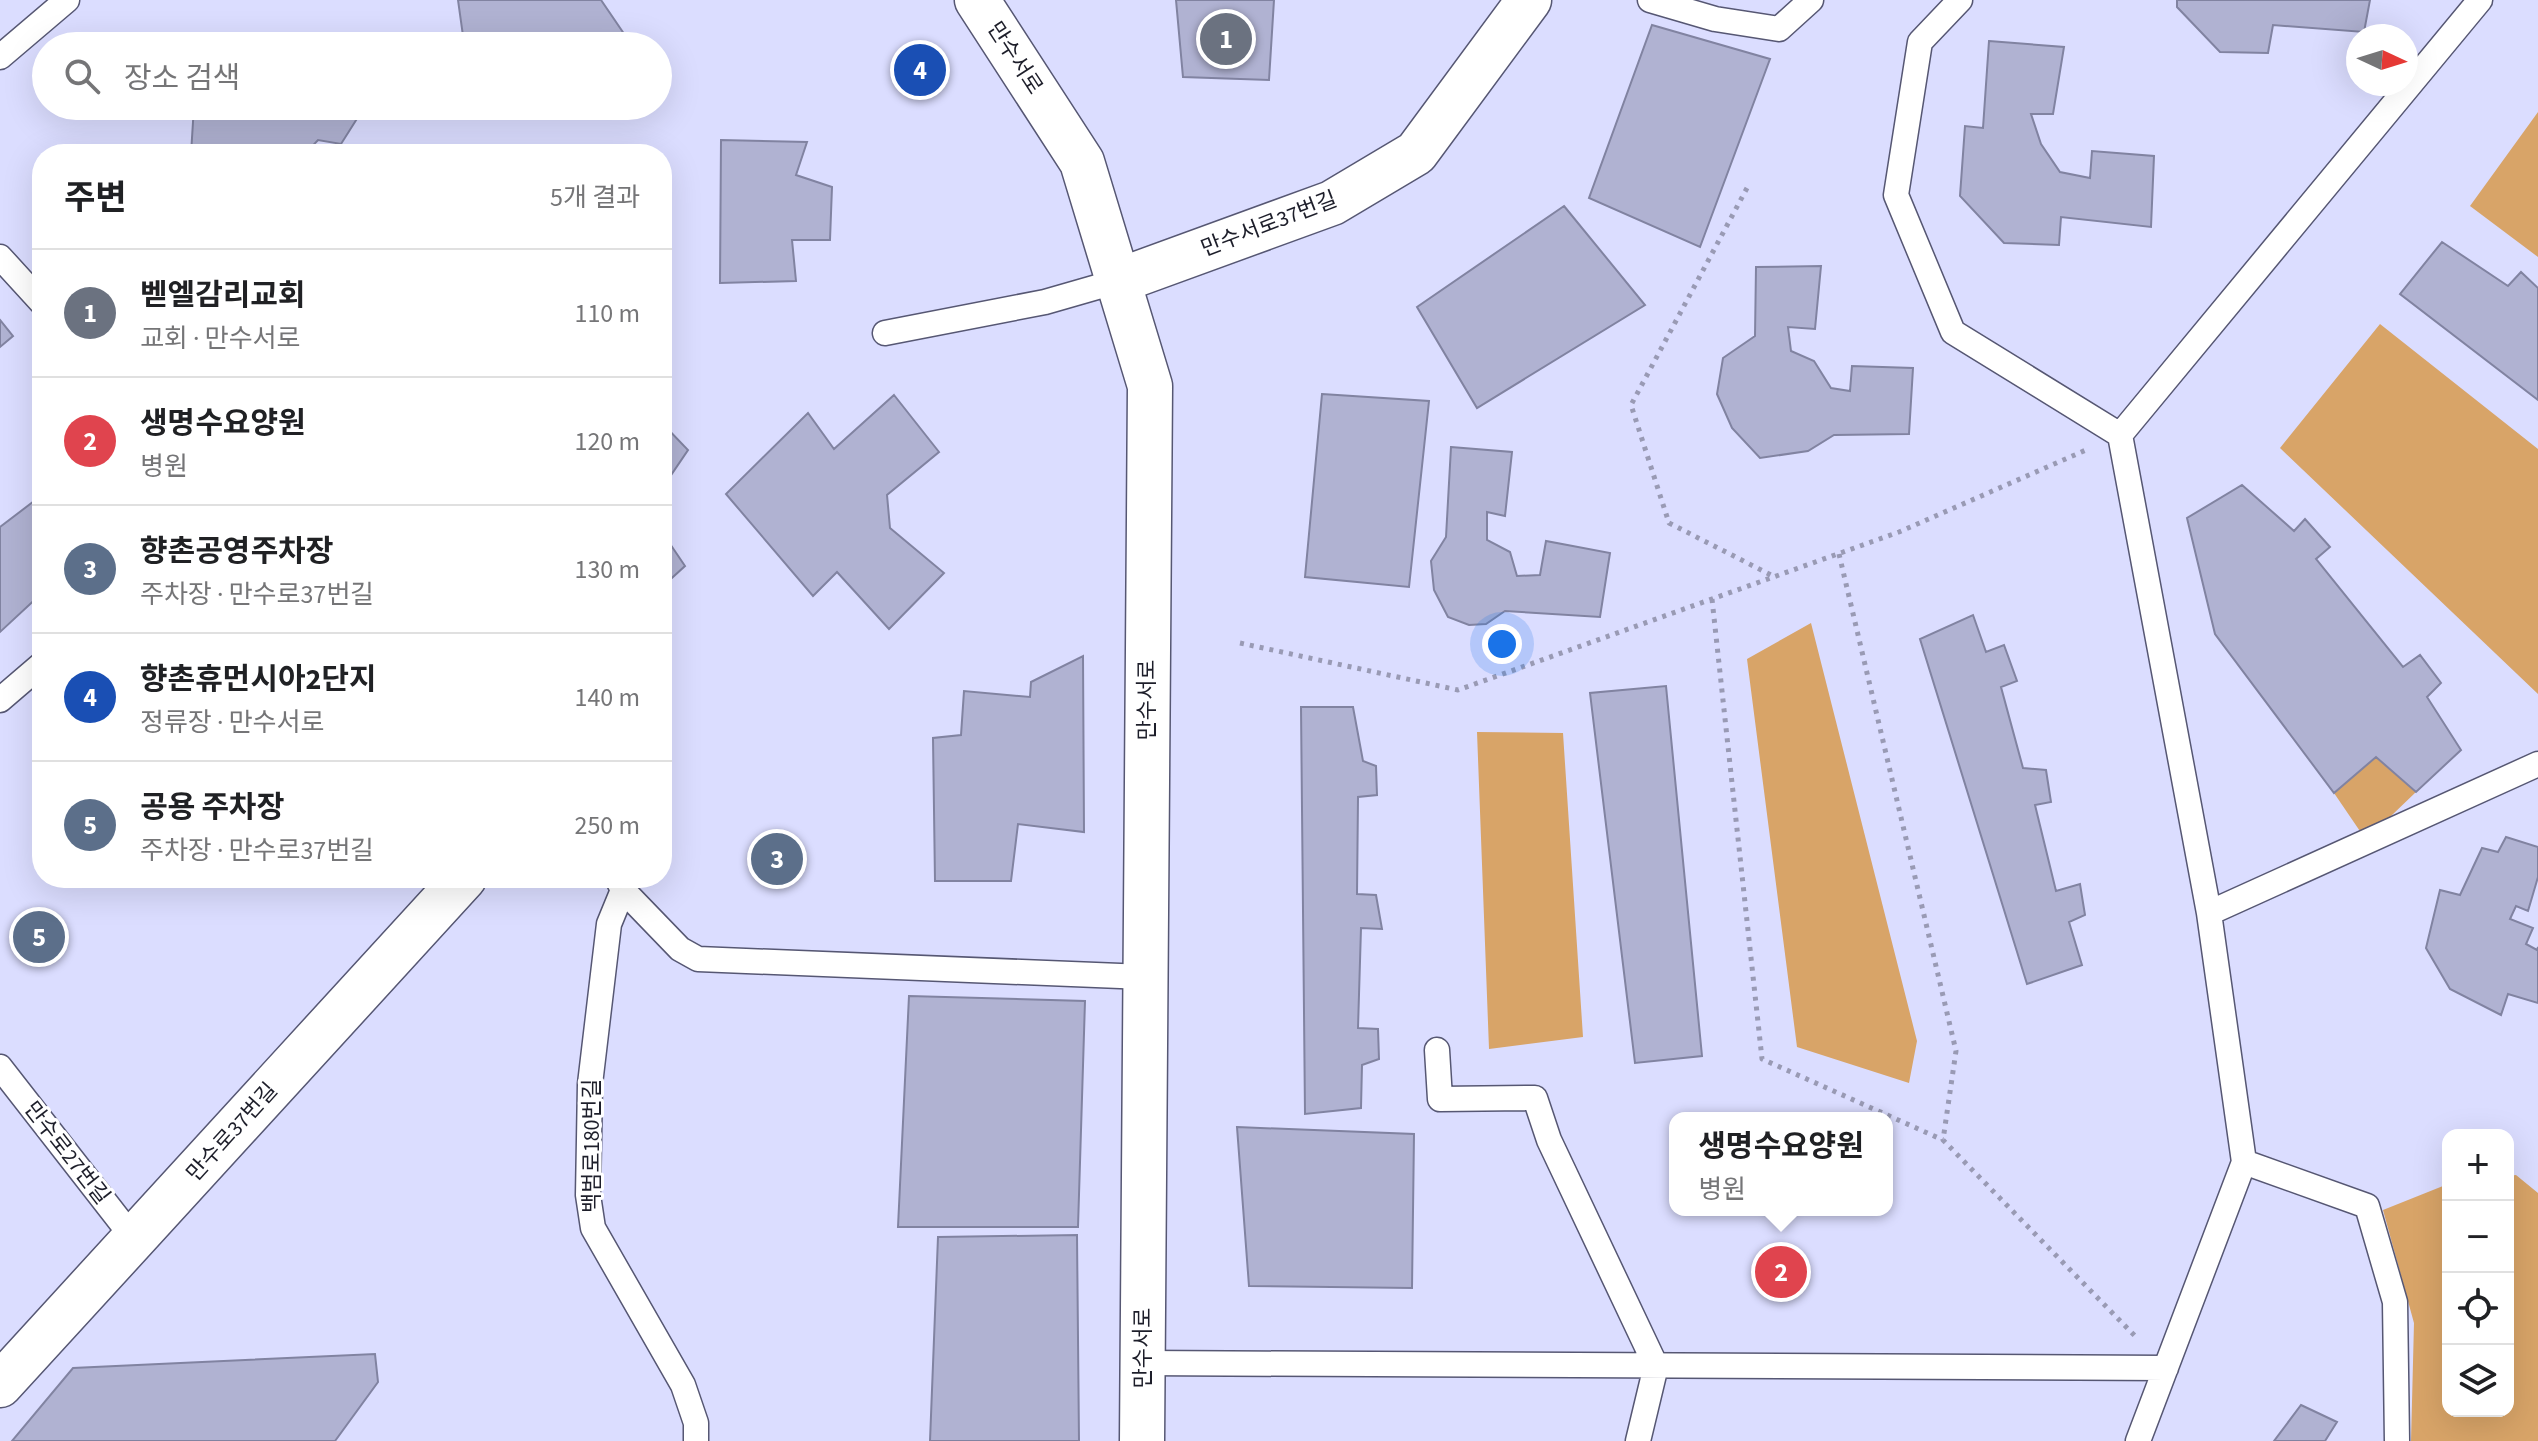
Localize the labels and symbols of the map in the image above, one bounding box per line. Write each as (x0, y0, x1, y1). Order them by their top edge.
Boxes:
pin: 1 (1200, 9, 1252, 69)
street label: 만수서로 (980, 15, 1050, 101)
north arrow (2346, 24, 2418, 96)
pin: 4 (894, 40, 946, 100)
street label: 만수서로37번길 (1196, 183, 1342, 265)
your location (1482, 624, 1522, 664)
street label: 만수서로 (1131, 660, 1163, 740)
pin: 3 (751, 829, 803, 889)
pin: 5 (13, 907, 65, 967)
street label: 만수로37번길 (179, 1076, 285, 1188)
street label: 백범로180번길 (576, 1079, 608, 1213)
street label: 만수로27번길 (17, 1095, 117, 1211)
pin: 2 (1755, 1242, 1807, 1302)
street label: 만수서로 (1127, 1308, 1159, 1388)

